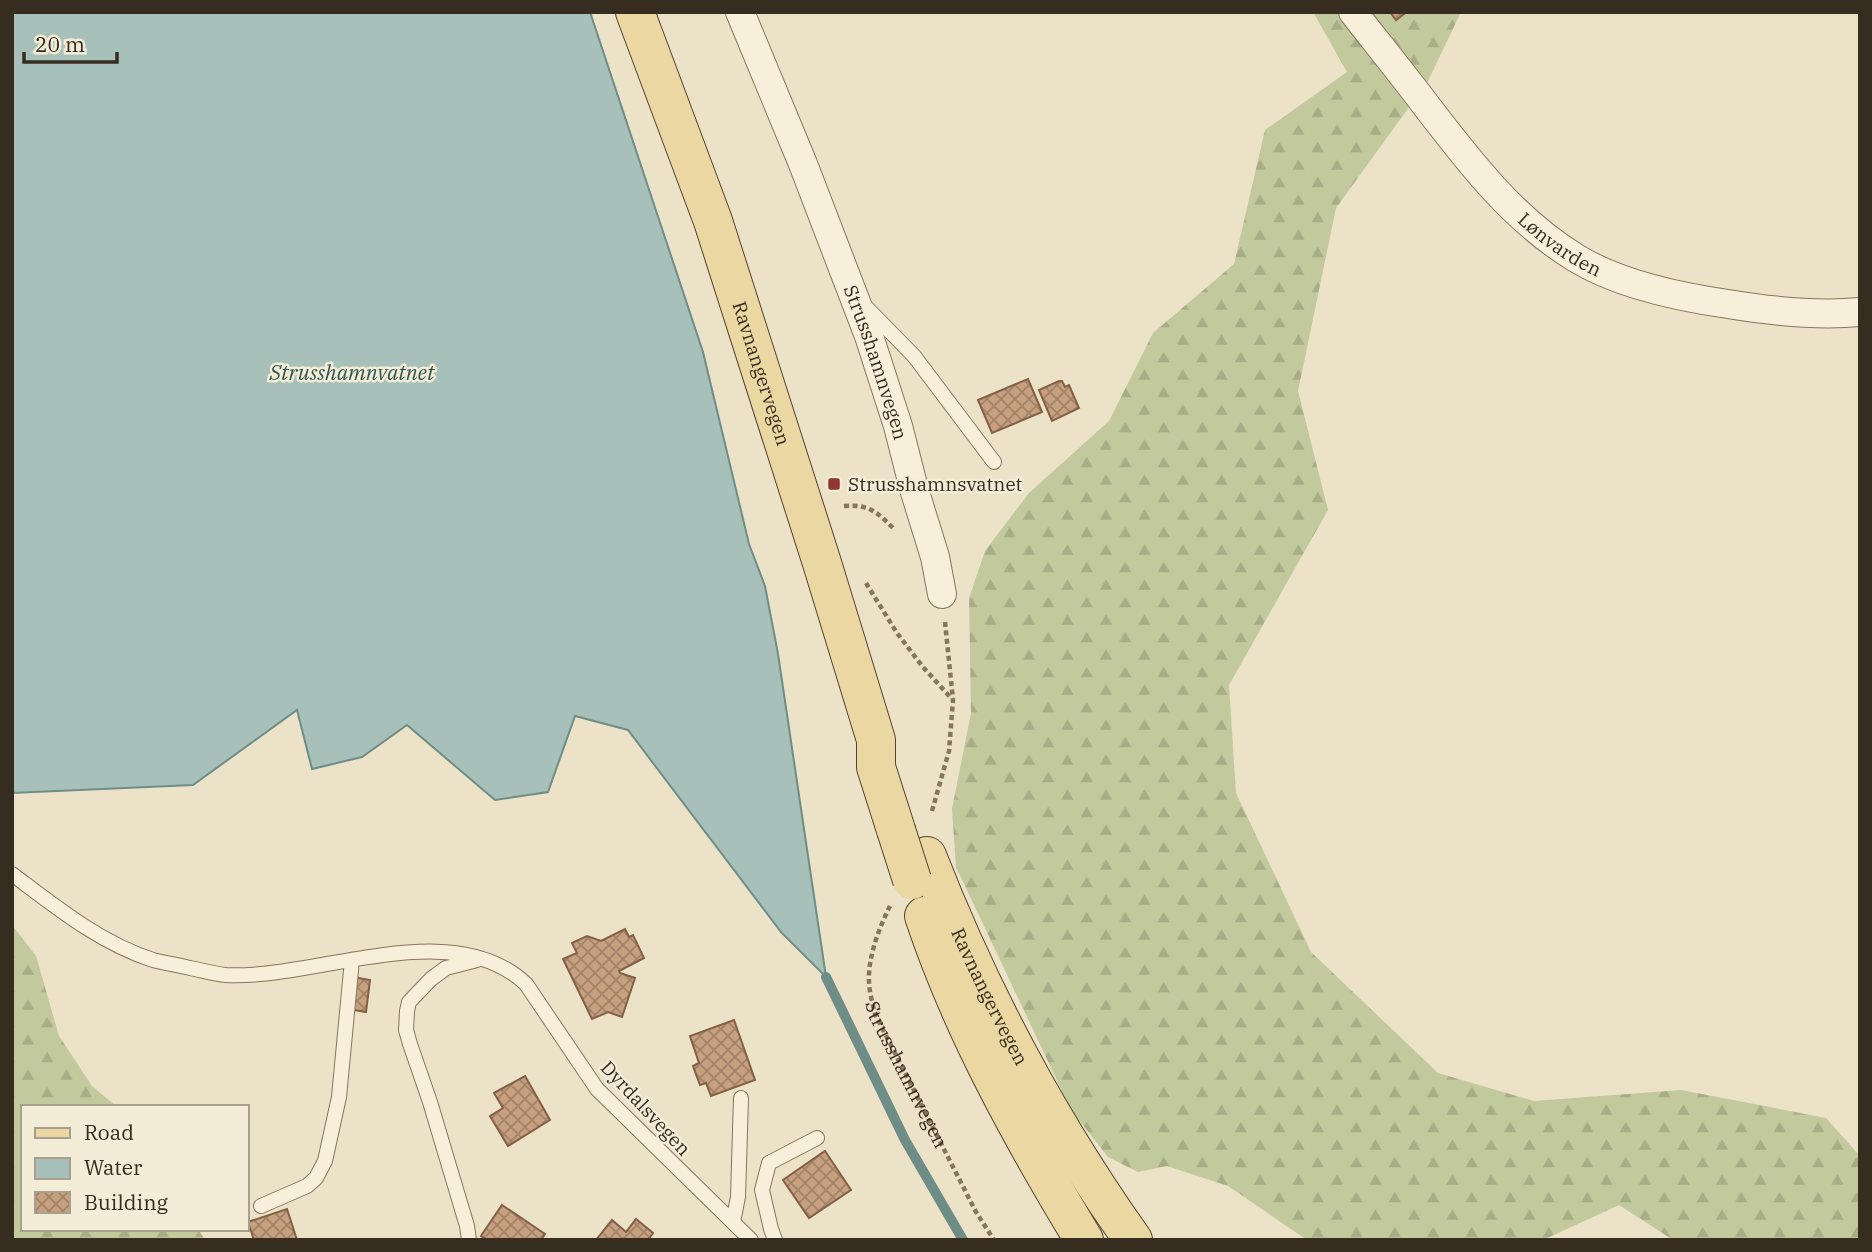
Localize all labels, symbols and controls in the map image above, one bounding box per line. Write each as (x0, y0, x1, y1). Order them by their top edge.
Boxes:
scale bar (24, 21, 117, 65)
text: 20 m (35, 30, 85, 58)
street label: Lønvarden (1513, 207, 1605, 282)
street label: Strusshamnvegen (839, 282, 913, 442)
street label: Ravnangervegen (727, 298, 796, 448)
water label: Strusshamnvatnet (269, 358, 435, 386)
place label: Strusshamnsvatnet (848, 472, 1023, 496)
marker: Strusshamnsvatnet (826, 476, 842, 492)
street label: Ravnangervegen (946, 924, 1034, 1069)
street label: Strusshamnvegen (860, 999, 953, 1152)
street label: Dyrdalsvegen (596, 1055, 696, 1161)
legend (21, 1105, 248, 1231)
text: Road (84, 1118, 134, 1146)
text: Water (84, 1153, 143, 1181)
text: Building (84, 1188, 169, 1216)

